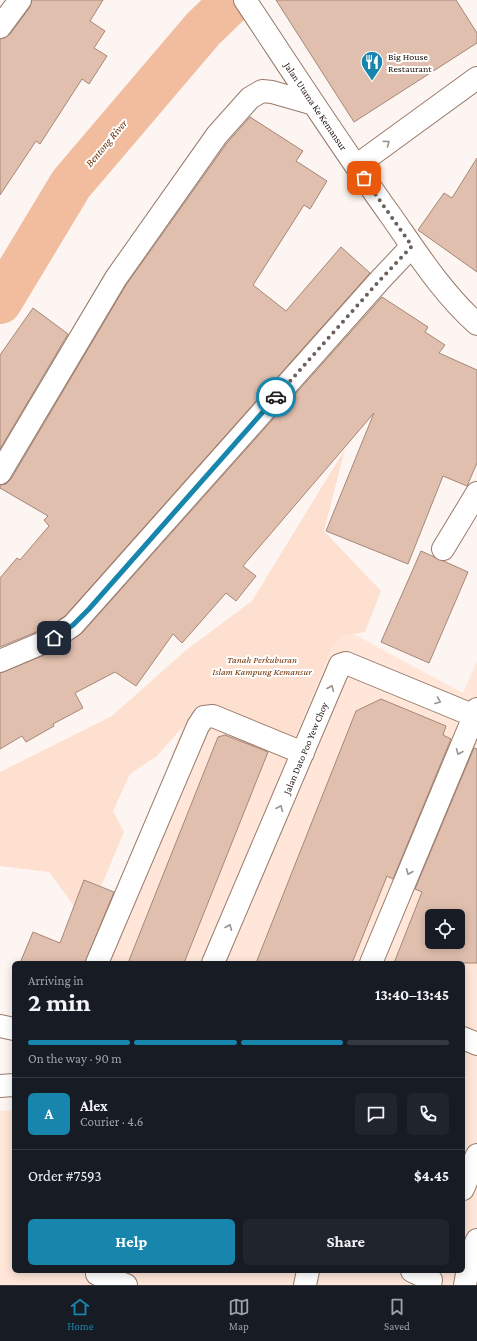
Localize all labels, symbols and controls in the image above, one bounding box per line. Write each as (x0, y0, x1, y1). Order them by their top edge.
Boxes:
restaurant icon: Big House Restaurant (359, 49, 385, 82)
place label: Big House Restaurant (388, 51, 432, 74)
street label: Jalan Utama Ke Kemansur (281, 59, 349, 153)
water label: Bentong River (83, 116, 131, 170)
one-way arrow (383, 141, 390, 148)
pin (347, 161, 381, 195)
icon: bag (353, 167, 375, 189)
courier (256, 377, 296, 417)
icon: car (265, 386, 287, 408)
pin (37, 621, 71, 655)
icon: home (43, 627, 65, 649)
park label: Tanah Perkuburan Islam Kampung Kemansur (212, 654, 312, 677)
one-way arrow (326, 685, 334, 693)
one-way arrow (434, 696, 441, 704)
street label: Jalan Dato Poo Yew Choy (281, 700, 330, 797)
one-way arrow (456, 748, 464, 755)
one-way arrow (275, 804, 283, 811)
one-way arrow (406, 867, 414, 875)
map controls (425, 909, 465, 949)
button: locate (425, 909, 465, 949)
one-way arrow (224, 924, 232, 931)
text: Arriving in (28, 973, 84, 988)
text: 13:40–13:45 (375, 987, 449, 1003)
text: 2 min (28, 988, 91, 1017)
text: On the way · 90 m (28, 1051, 122, 1066)
button: chat (355, 1093, 397, 1135)
button: phone (407, 1093, 449, 1135)
text: Alex (80, 1098, 108, 1114)
text: A (45, 1106, 53, 1122)
text: Courier · 4.6 (80, 1114, 143, 1129)
text: Order #7593 (28, 1168, 102, 1184)
text: $4.45 (414, 1168, 449, 1184)
button: Help (28, 1219, 235, 1265)
button: Share (243, 1219, 449, 1265)
tab: Home (67, 1296, 94, 1332)
tab: Map (228, 1296, 250, 1332)
tab: Saved (384, 1296, 410, 1332)

